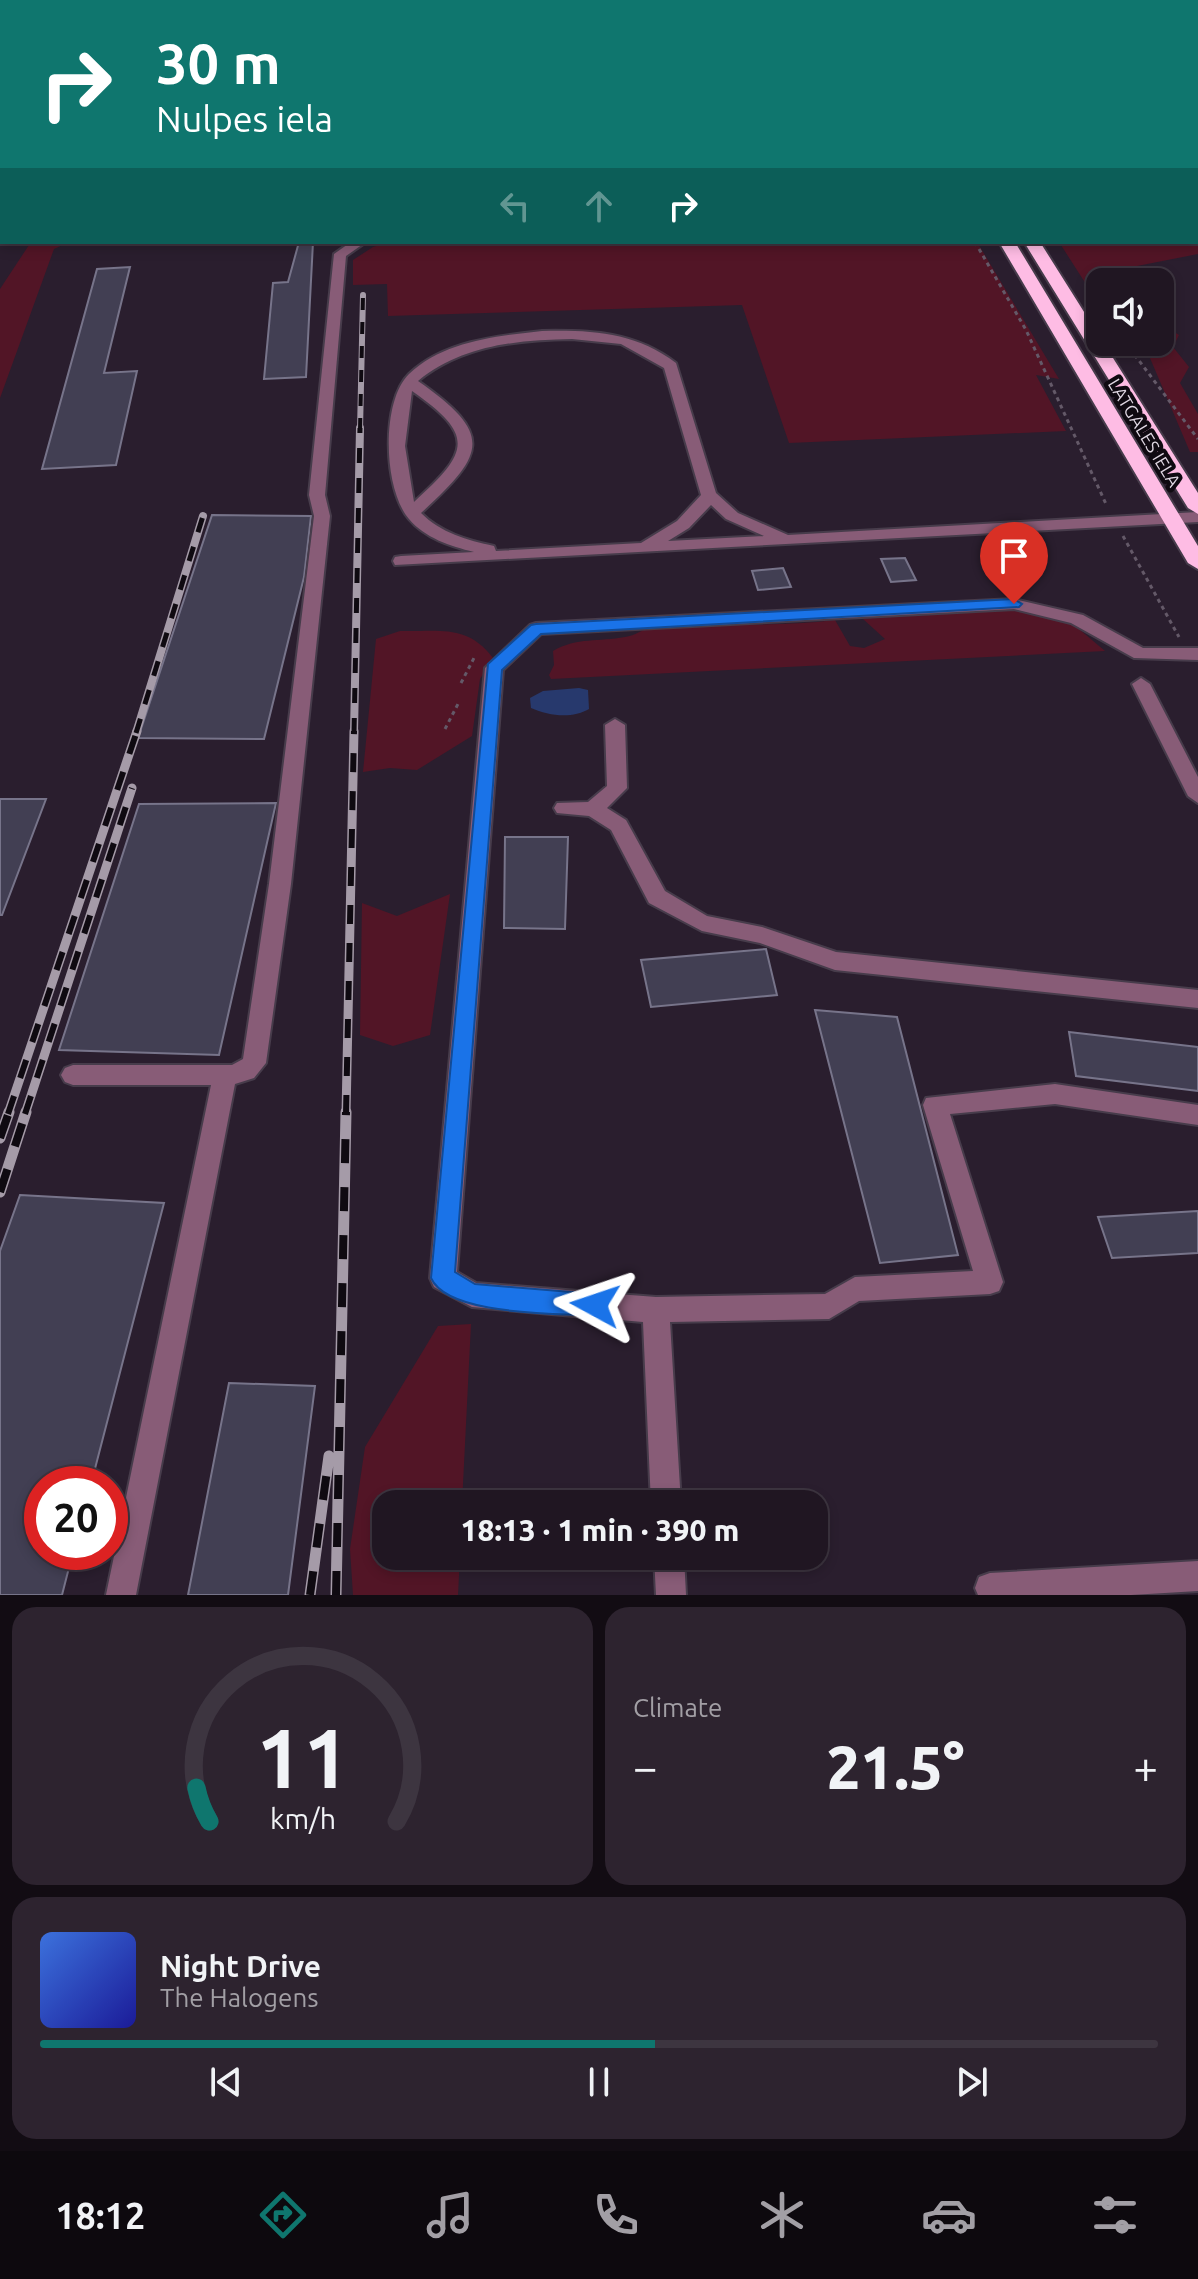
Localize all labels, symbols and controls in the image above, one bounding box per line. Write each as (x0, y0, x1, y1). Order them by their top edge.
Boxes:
icon: right (24, 32, 128, 136)
text: 30 m (156, 32, 281, 95)
text: Nulpes iela (156, 98, 333, 139)
icon: left (493, 184, 537, 228)
icon: ahead (577, 184, 621, 228)
icon: right (661, 184, 705, 228)
map controls (1086, 268, 1174, 356)
button: sound (1086, 268, 1174, 356)
street label: LATGALES IELA (1105, 375, 1185, 490)
pin (980, 522, 1048, 604)
icon: arrive (992, 534, 1036, 578)
position arrow (553, 1263, 637, 1347)
speed limit sign: 20 (24, 1466, 128, 1570)
text: 18:13 · 1 min · 390 m (461, 1513, 739, 1547)
text: Climate (633, 1693, 722, 1722)
text: 11 (256, 1710, 349, 1804)
text: 21.5° (826, 1733, 965, 1800)
text: − (633, 1742, 658, 1791)
text: + (1133, 1742, 1158, 1791)
text: km/h (270, 1802, 336, 1834)
text: Night Drive (160, 1949, 321, 1983)
text: The Halogens (160, 1983, 319, 2012)
icon: previous (204, 2060, 248, 2104)
icon: pause (577, 2060, 621, 2104)
icon: next (950, 2060, 994, 2104)
icon: directions (255, 2187, 311, 2243)
icon: music (422, 2187, 478, 2243)
icon: phone (588, 2187, 644, 2243)
icon: climate (754, 2187, 810, 2243)
icon: car (921, 2187, 977, 2243)
icon: filters (1087, 2187, 1143, 2243)
text: 18:12 (55, 2195, 145, 2236)

